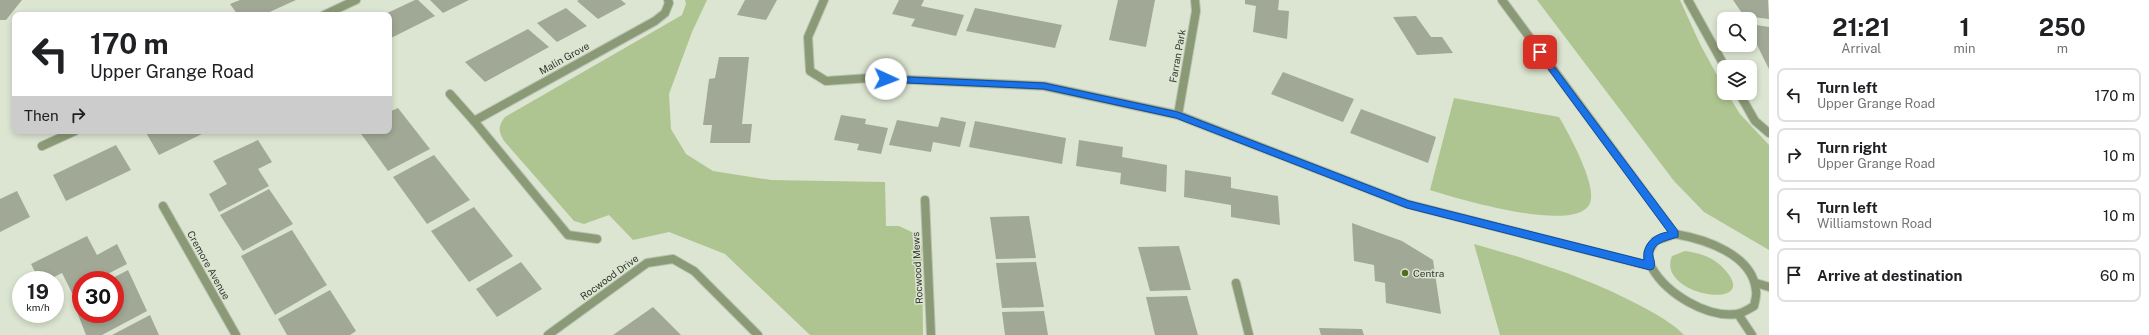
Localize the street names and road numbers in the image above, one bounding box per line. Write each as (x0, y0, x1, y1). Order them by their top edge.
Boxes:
street label: Farran Park (1166, 28, 1188, 84)
street label: Malin Grove (537, 39, 591, 77)
street label: Cremore Avenue (185, 228, 233, 302)
street label: Rocwood Mews (909, 232, 925, 304)
street label: Rocwood Drive (578, 252, 641, 302)

